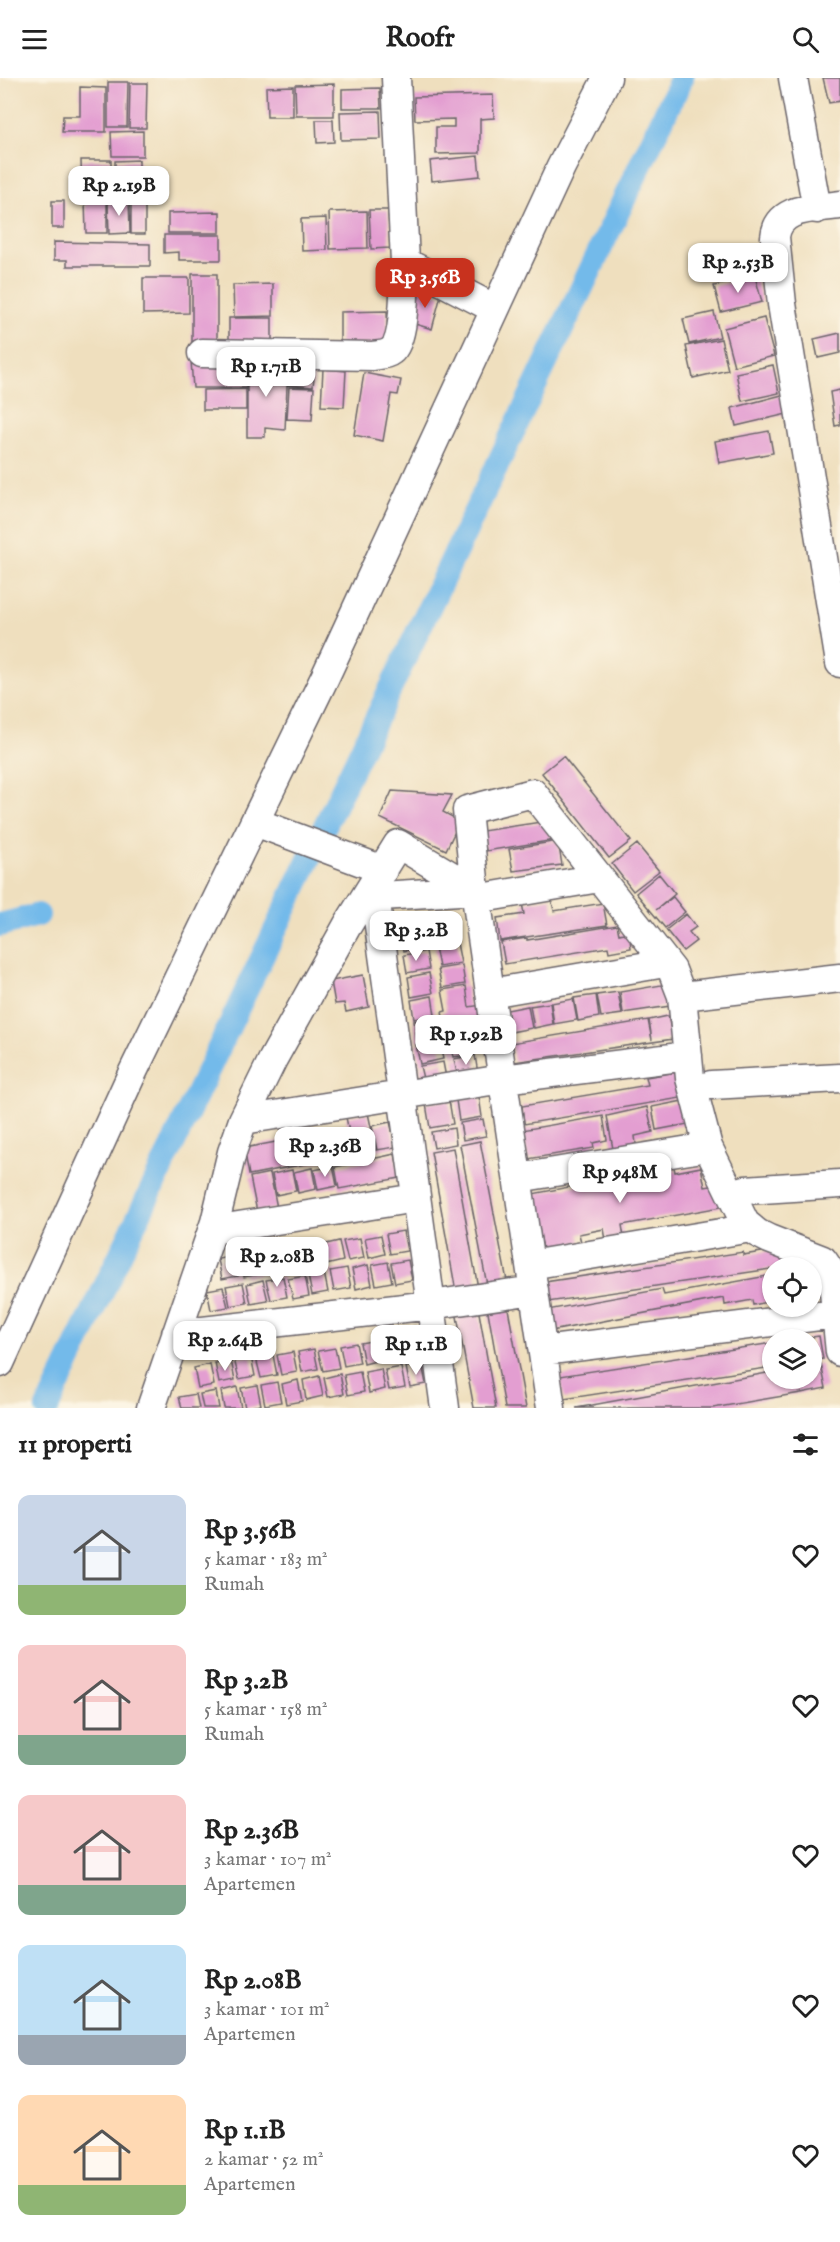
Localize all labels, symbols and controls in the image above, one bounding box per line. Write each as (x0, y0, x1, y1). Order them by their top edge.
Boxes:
text: Roofr (385, 22, 455, 56)
icon: menu (18, 23, 51, 56)
icon: search (789, 23, 822, 56)
pin: Rp 2.19B (57, 166, 181, 217)
text: Rp 2.19B (82, 173, 156, 198)
pin: Rp 2.53B (676, 243, 800, 294)
text: Rp 2.53B (702, 250, 774, 275)
pin: Rp 3.56B (363, 258, 487, 309)
text: Rp 3.56B (390, 265, 460, 290)
pin: Rp 1.71B (204, 347, 328, 398)
text: Rp 1.71B (230, 354, 302, 379)
pin: Rp 3.2B (361, 911, 471, 962)
text: Rp 3.2B (384, 918, 448, 943)
pin: Rp 1.92B (404, 1015, 528, 1066)
text: Rp 1.92B (429, 1022, 503, 1047)
pin: Rp 2.36B (263, 1127, 387, 1178)
text: Rp 2.36B (288, 1134, 362, 1159)
pin: Rp 948M (565, 1153, 675, 1204)
text: Rp 948M (582, 1160, 658, 1185)
pin: Rp 2.08B (215, 1237, 339, 1288)
text: Rp 2.08B (240, 1244, 314, 1269)
map controls (762, 1257, 822, 1389)
button: locate (762, 1257, 822, 1317)
pin: Rp 2.64B (163, 1321, 287, 1372)
pin: Rp 1.1B (361, 1325, 471, 1376)
text: Rp 2.64B (187, 1328, 263, 1353)
button: layers (762, 1329, 822, 1389)
text: Rp 1.1B (385, 1332, 447, 1357)
text: 11 properti (18, 1428, 132, 1461)
icon: filters (789, 1428, 822, 1461)
text: Rp 3.56B (204, 1514, 296, 1547)
icon: home (66, 1519, 138, 1591)
icon: heart (789, 1539, 822, 1572)
text: 5 kamar · 183 m² (204, 1547, 328, 1572)
text: Rumah (204, 1572, 264, 1597)
text: Rp 3.2B (204, 1664, 288, 1697)
icon: home (66, 1669, 138, 1741)
icon: heart (789, 1689, 822, 1722)
text: 5 kamar · 158 m² (204, 1697, 327, 1722)
text: Rumah (204, 1722, 264, 1747)
text: Rp 2.36B (204, 1814, 299, 1847)
icon: home (66, 1819, 138, 1891)
icon: heart (789, 1839, 822, 1872)
text: 3 kamar · 107 m² (204, 1847, 332, 1872)
text: Apartemen (204, 1872, 296, 1897)
text: Rp 2.08B (204, 1964, 301, 1997)
icon: home (66, 1969, 138, 2041)
icon: heart (789, 1989, 822, 2022)
text: 3 kamar · 101 m² (204, 1997, 330, 2022)
text: Apartemen (204, 2022, 296, 2047)
text: Rp 1.1B (204, 2114, 286, 2147)
icon: home (66, 2119, 138, 2191)
icon: heart (789, 2139, 822, 2172)
text: 2 kamar · 52 m² (204, 2147, 324, 2172)
text: Apartemen (204, 2172, 296, 2197)

